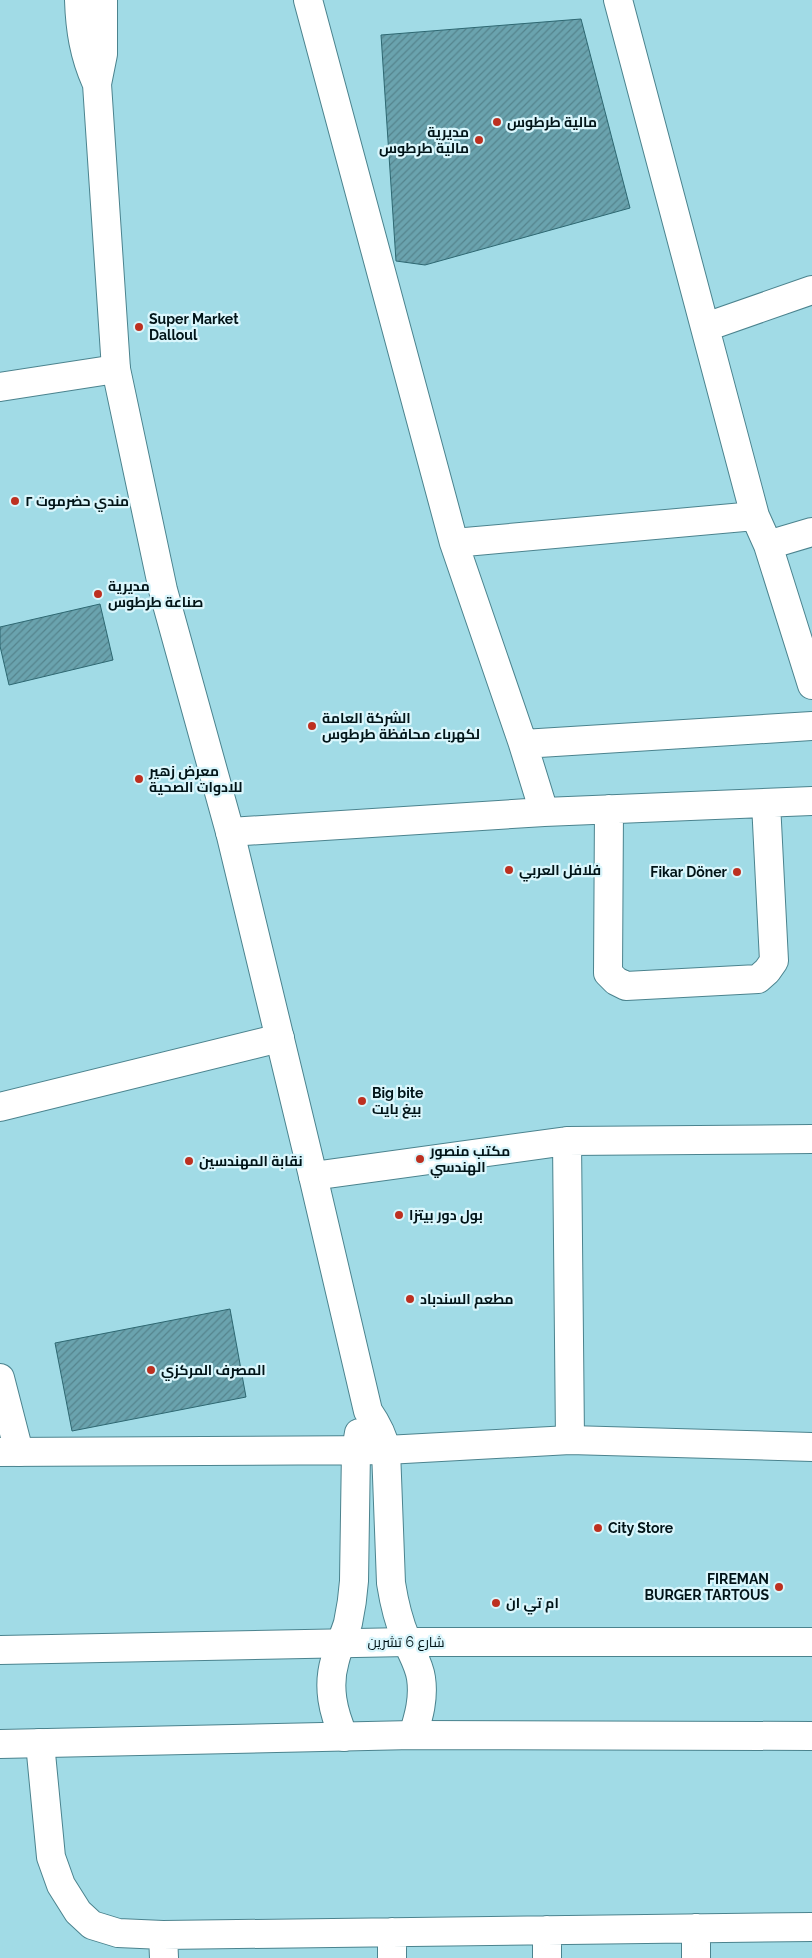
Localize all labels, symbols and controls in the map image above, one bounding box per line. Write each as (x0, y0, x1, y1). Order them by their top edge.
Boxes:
place label: مالية طرطوس (507, 114, 597, 131)
marker: مالية طرطوس (491, 116, 503, 128)
place label: مديرية مالية طرطوس (379, 124, 469, 157)
marker: مديرية مالية طرطوس (473, 134, 485, 146)
place label: Super Market Dalloul (149, 311, 239, 343)
marker: Super Market Dalloul (133, 321, 145, 333)
place label: مندي حضرموت ٢ (25, 493, 129, 512)
marker: مندي حضرموت ٢ (9, 495, 21, 507)
place label: مديرية صناعة طرطوس (108, 578, 203, 611)
marker: مديرية صناعة طرطوس (92, 588, 104, 600)
place label: الشركة العامة لكهرباء محافظة طرطوس (322, 710, 480, 743)
marker: الشركة العامة لكهرباء محافظة طرطوس (306, 720, 318, 732)
place label: معرض زهير للادوات الصحية (148, 763, 243, 796)
marker: معرض زهير للادوات الصحية (133, 773, 145, 785)
place label: فلافل العربي (519, 862, 601, 882)
marker: فلافل العربي (503, 864, 515, 876)
place label: Fikar Döner (650, 864, 728, 880)
marker: Fikar Döner (731, 866, 743, 878)
place label: Big bite بيغ بايت (372, 1085, 424, 1119)
marker: Big bite بيغ بايت (356, 1095, 368, 1107)
place label: مكتب منصور الهندسي (429, 1143, 510, 1178)
place label: نقابة المهندسين (199, 1153, 303, 1170)
marker: مكتب منصور الهندسي (414, 1153, 426, 1165)
marker: نقابة المهندسين (183, 1155, 195, 1167)
place label: بول دور بيتزا (409, 1207, 483, 1224)
marker: بول دور بيتزا (393, 1209, 405, 1221)
place label: مطعم السندباد (420, 1291, 514, 1309)
marker: مطعم السندباد (404, 1293, 416, 1305)
place label: المصرف المركزي (161, 1362, 266, 1381)
marker: المصرف المركزي (145, 1364, 157, 1376)
place label: City Store (608, 1520, 674, 1536)
marker: City Store (592, 1522, 604, 1534)
place label: FIREMAN BURGER TARTOUS (644, 1571, 769, 1603)
marker: FIREMAN BURGER TARTOUS (773, 1581, 785, 1593)
place label: ام تي ان (506, 1595, 559, 1615)
marker: ام تي ان (490, 1597, 502, 1609)
street label: شارع 6 تشرين (367, 1634, 445, 1651)

